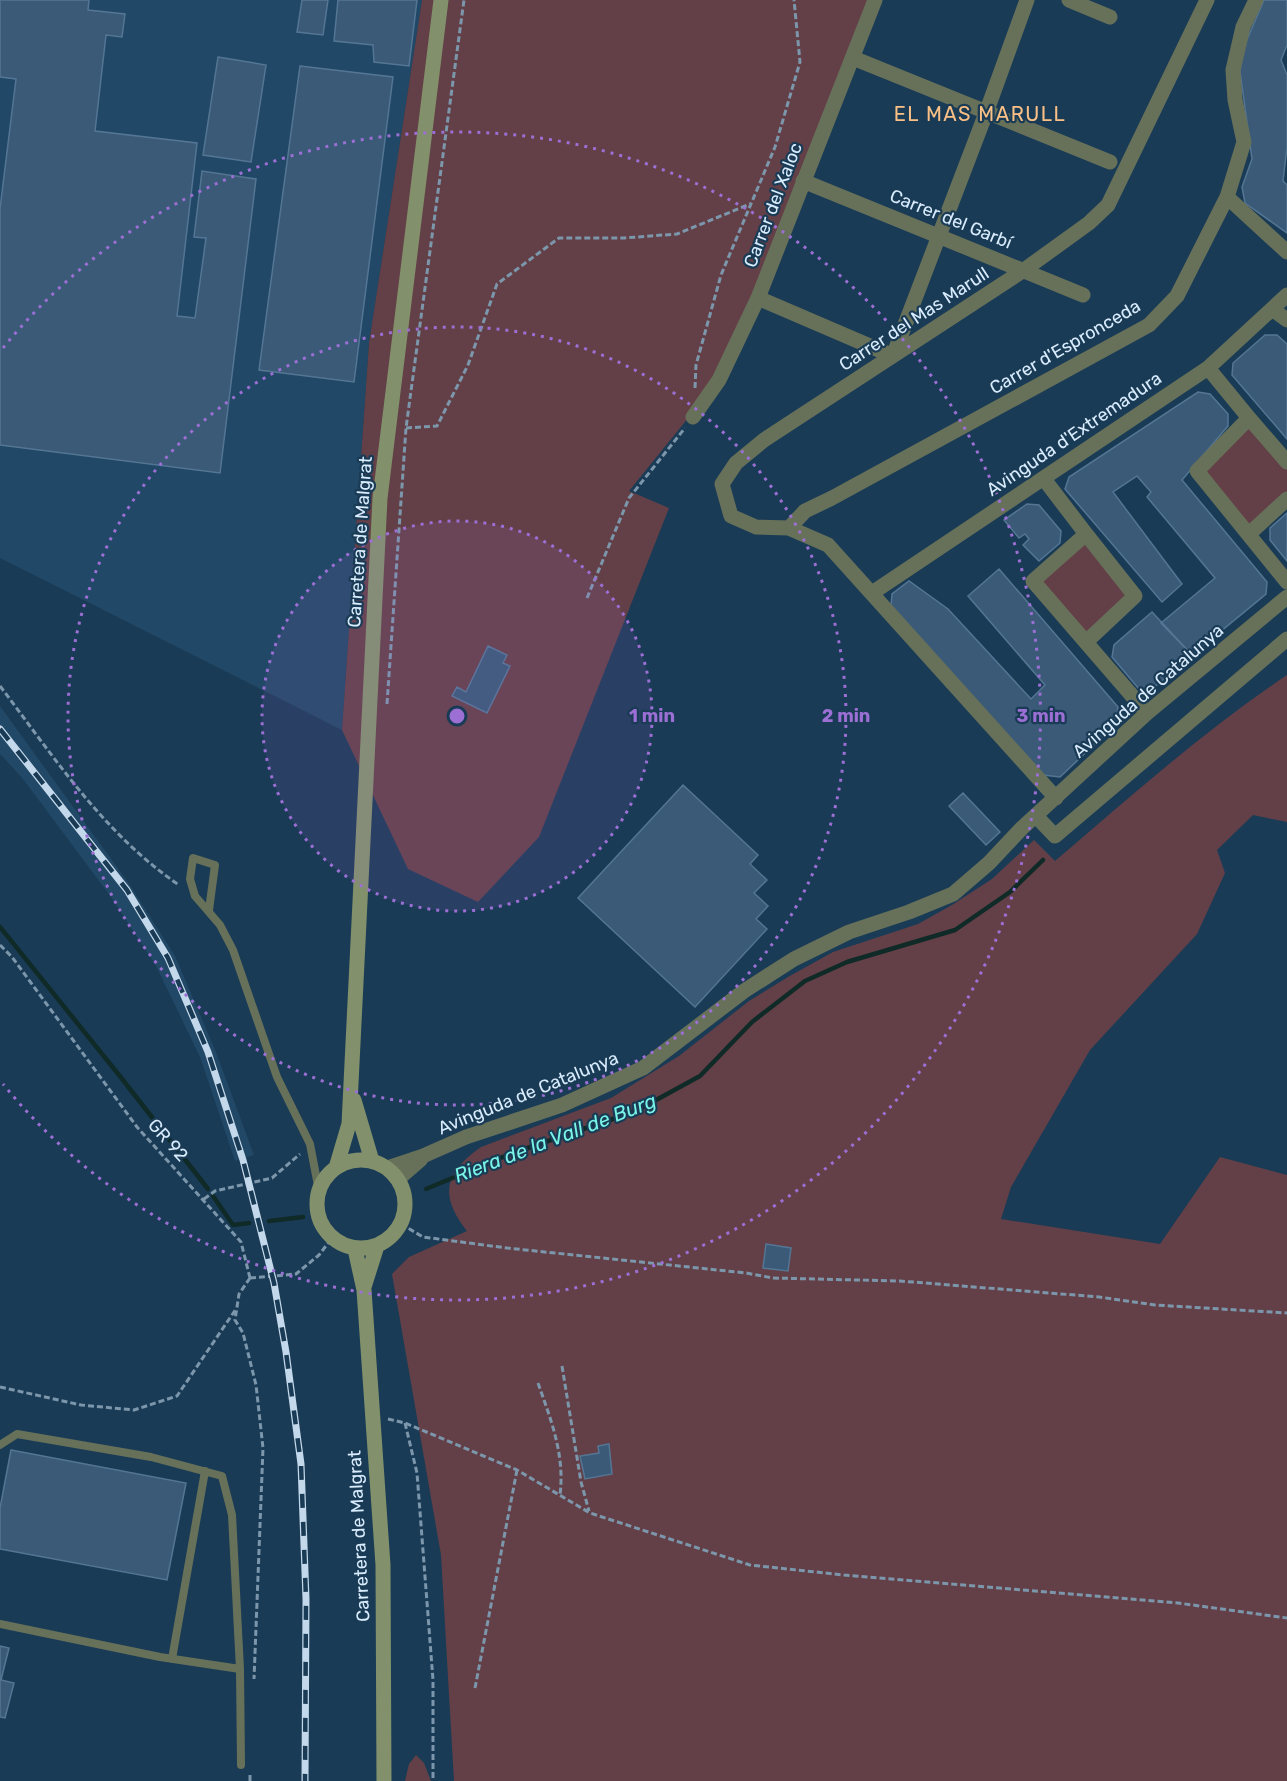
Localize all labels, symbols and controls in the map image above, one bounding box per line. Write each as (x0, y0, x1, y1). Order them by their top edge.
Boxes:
district label: EL MAS MARULL (894, 102, 1066, 126)
street label: Carrer del Xaloc (739, 139, 807, 271)
street label: Carrer del Garbí (887, 184, 1017, 254)
street label: Carrer del Mas Marull (835, 262, 993, 376)
street label: Carrer d'Espronceda (986, 295, 1144, 399)
street label: Avinguda d'Extremadura (982, 367, 1166, 501)
street label: Carretera de Malgrat (343, 456, 377, 628)
street label: Avinguda de Catalunya (1068, 619, 1228, 763)
text: 1 min (629, 705, 675, 727)
text: 2 min (822, 705, 870, 727)
text: 3 min (1017, 705, 1065, 727)
centre of rings (447, 706, 467, 726)
street label: Avinguda de Catalunya (435, 1047, 621, 1139)
water label: Riera de la Vall de Burg (450, 1088, 660, 1188)
street label: GR 92 (143, 1114, 193, 1166)
street label: Carretera de Malgrat (344, 1450, 374, 1622)

